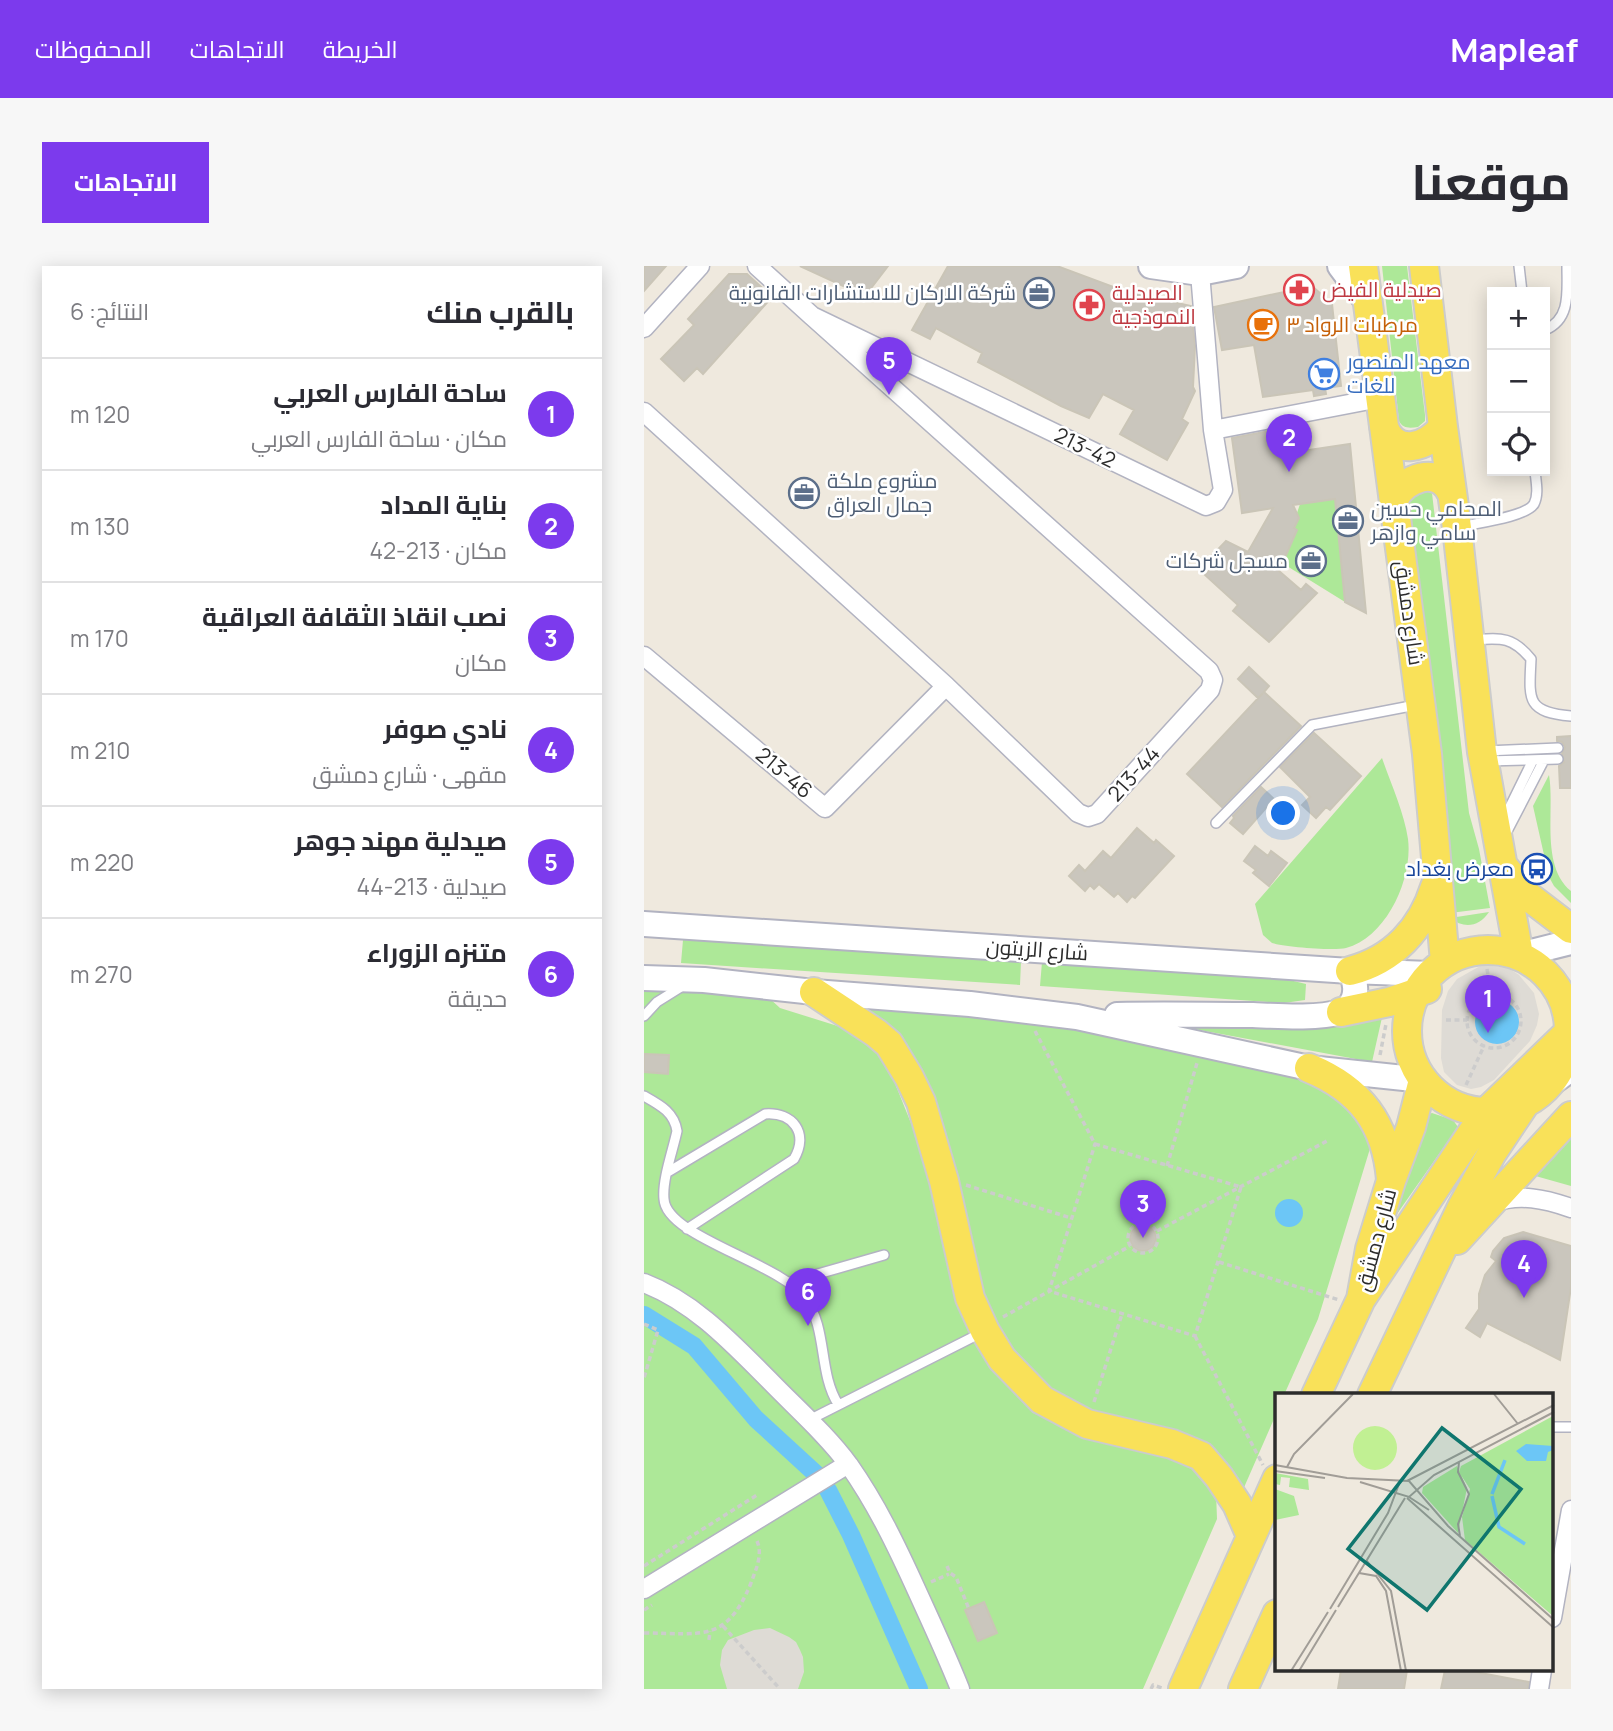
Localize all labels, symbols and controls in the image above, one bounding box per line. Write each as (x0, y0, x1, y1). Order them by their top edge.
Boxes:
text: Mapleaf (1450, 27, 1578, 72)
text: المحفوظات (35, 32, 152, 65)
text: الاتجاهات (190, 32, 285, 65)
text: الخريطة (323, 32, 398, 65)
button: الاتجاهات (42, 142, 209, 223)
text: موقعنا (1411, 148, 1571, 215)
pharmacy icon: صيدلية الفيض (1282, 273, 1316, 307)
place label: صيدلية الفيض (1322, 275, 1442, 303)
office icon: شركة الاركان للاستشارات القانونية (1022, 276, 1056, 310)
place label: شركة الاركان للاستشارات القانونية (729, 278, 1016, 306)
place label: الصيدلية النموذجية (1112, 278, 1196, 330)
map controls (1487, 287, 1550, 476)
button: + (1487, 287, 1550, 350)
pharmacy icon: الصيدلية النموذجية (1072, 288, 1106, 322)
text: بالقرب منك (426, 291, 574, 332)
text: النتائج: 6 (70, 295, 149, 327)
cafe icon: مرطبات الرواد ٣ (1246, 308, 1280, 342)
place label: مرطبات الرواد ٣ (1286, 310, 1418, 338)
pin: 5 (866, 337, 912, 395)
place label: معهد المنصور للغات (1346, 347, 1470, 399)
button: − (1487, 350, 1550, 413)
supermarket icon: معهد المنصور للغات (1307, 357, 1341, 391)
text: ساحة الفارس العربي (273, 374, 507, 410)
text: 120 m (70, 398, 130, 430)
text: 1 (546, 398, 556, 430)
button: locate (1487, 413, 1550, 476)
pin: 2 (1266, 414, 1312, 472)
street label: 213-42 (1050, 420, 1121, 474)
text: مكان · ساحة الفارس العربي (251, 422, 507, 454)
place label: مشروع ملكة جمال العراق (827, 466, 938, 518)
office icon: مشروع ملكة جمال العراق (787, 476, 821, 510)
text: بناية المداد (381, 486, 507, 522)
place label: المحامي حسين سامي وازهر (1370, 494, 1502, 549)
office icon: المحامي حسين سامي وازهر (1331, 504, 1365, 538)
text: 130 m (70, 510, 130, 542)
text: 2 (544, 510, 558, 542)
text: مكان · 213-42 (369, 534, 507, 566)
office icon: مسجل شركات (1294, 544, 1328, 578)
place label: مسجل شركات (1166, 546, 1288, 574)
street label: شارع دمشق (1388, 559, 1431, 667)
text: نصب انقاذ الثقافة العراقية (202, 598, 507, 634)
text: 170 m (70, 622, 129, 654)
text: 3 (544, 622, 558, 654)
text: مكان (455, 646, 507, 678)
text: نادي صوفر (383, 710, 507, 746)
text: 210 m (70, 734, 130, 766)
text: 4 (544, 734, 558, 766)
street label: 213-46 (750, 740, 819, 804)
street label: 213-44 (1101, 740, 1166, 807)
text: مقهى · شارع دمشق (312, 758, 507, 790)
your location (1266, 796, 1300, 830)
text: صيدلية مهند جوهر (295, 822, 507, 858)
text: 220 m (70, 846, 134, 878)
text: 5 (544, 846, 558, 878)
bus stop icon: معرض بغداد (1520, 852, 1554, 886)
place label: معرض بغداد (1406, 854, 1514, 882)
text: صيدلية · 213-44 (356, 870, 507, 902)
street label: شارع الزيتون (985, 931, 1089, 968)
text: متنزه الزوراء (367, 934, 507, 970)
text: 270 m (70, 958, 133, 990)
text: 6 (544, 958, 558, 990)
pin: 1 (1465, 975, 1511, 1033)
text: حديقة (448, 982, 507, 1014)
pin: 3 (1120, 1180, 1166, 1238)
street label: شارع دمشق (1348, 1185, 1403, 1295)
pin: 4 (1501, 1240, 1547, 1298)
pin: 6 (785, 1268, 831, 1326)
inset map (1275, 1393, 1553, 1672)

